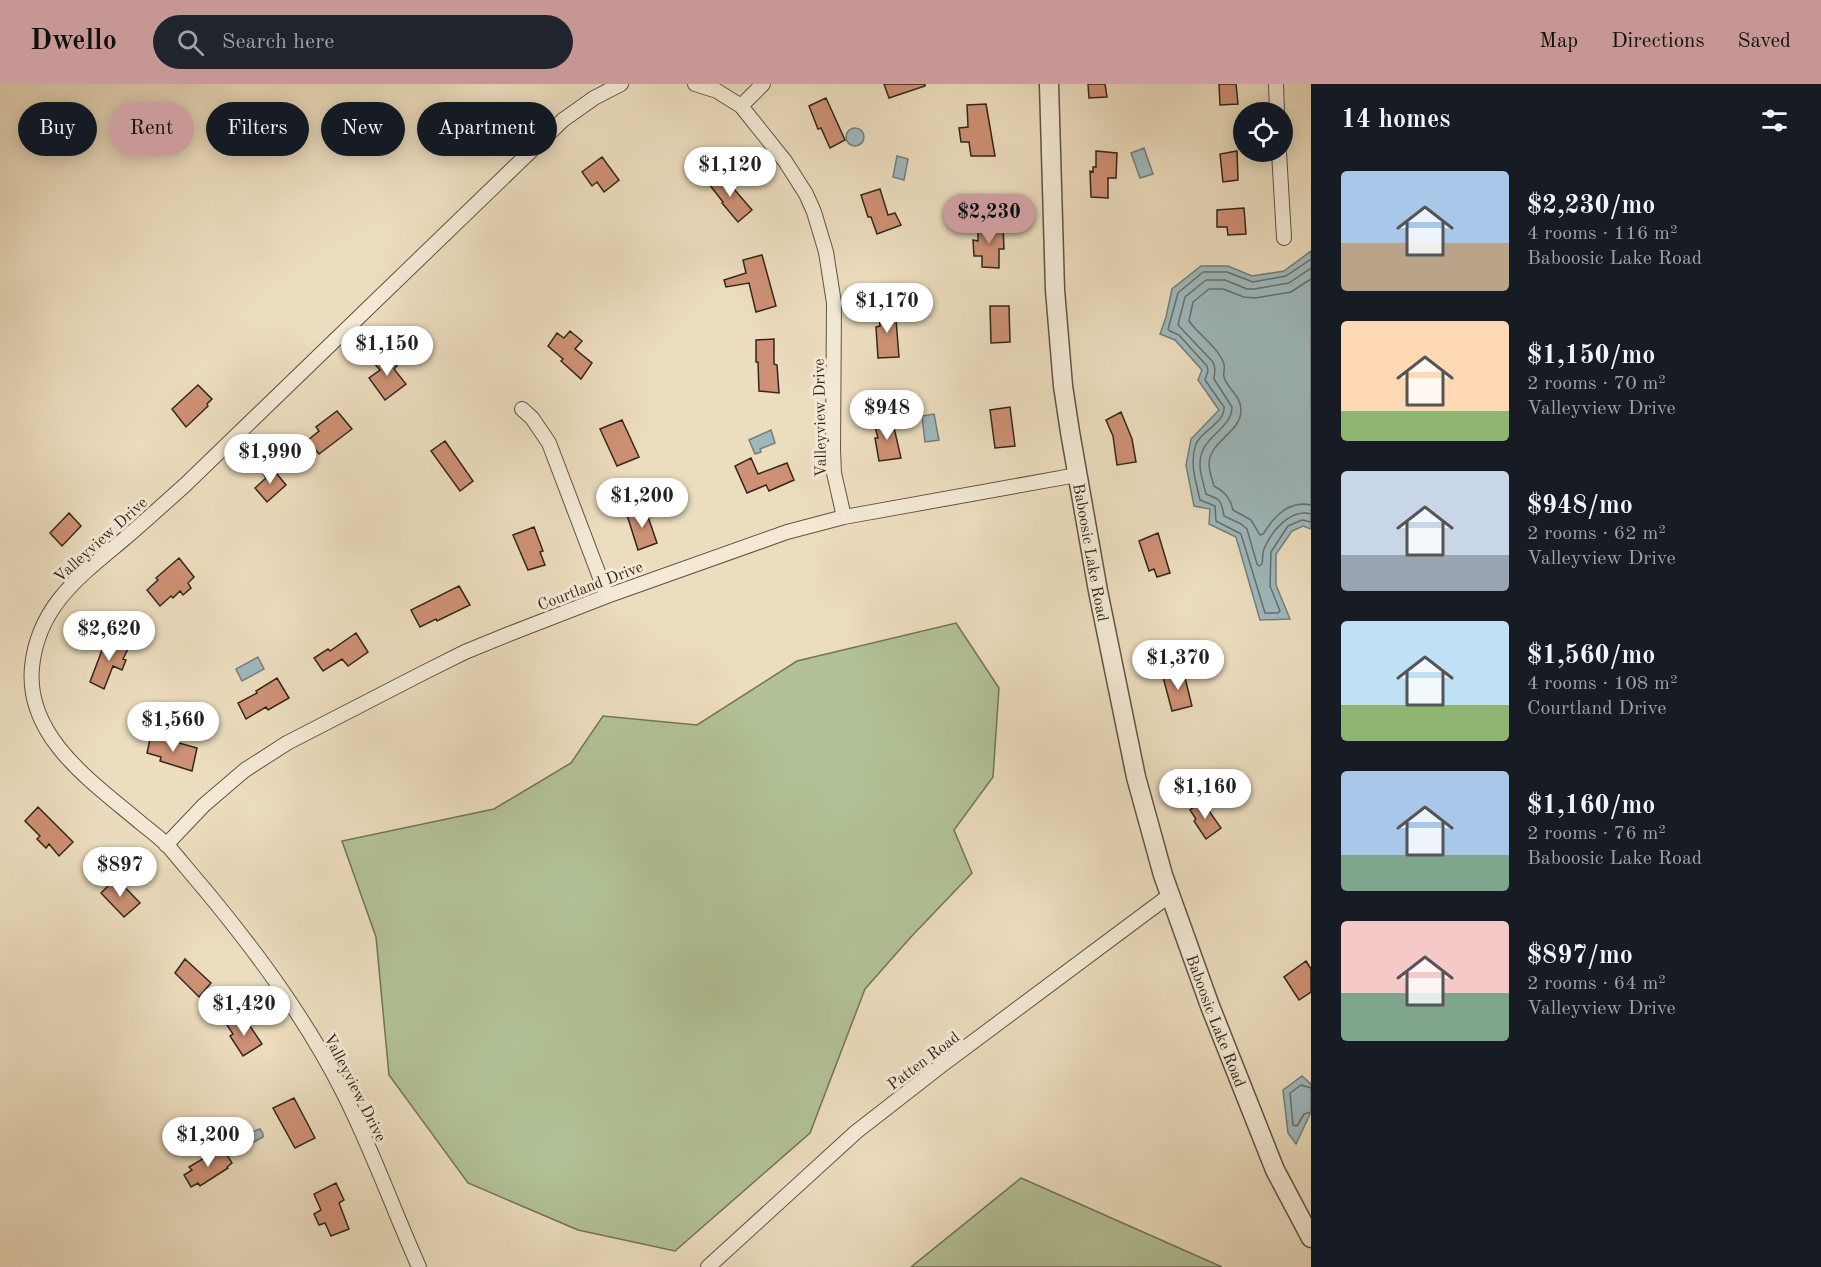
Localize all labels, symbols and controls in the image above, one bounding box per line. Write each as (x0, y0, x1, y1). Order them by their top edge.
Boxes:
search box (153, 15, 573, 69)
icon: search (174, 26, 207, 59)
text: Dwello (30, 28, 117, 56)
text: Search here (222, 31, 334, 53)
text: Map (1539, 31, 1578, 52)
text: Directions (1611, 31, 1705, 52)
text: Saved (1738, 31, 1791, 52)
chip: Buy (18, 102, 97, 156)
chip: Rent (109, 102, 194, 156)
chip: Filters (206, 102, 309, 156)
chip: New (321, 102, 405, 156)
chip: Apartment (417, 102, 557, 156)
map controls (1233, 102, 1293, 162)
button: locate (1233, 102, 1293, 162)
icon: filters (1758, 104, 1791, 137)
text: 14 homes (1341, 107, 1450, 133)
pin: $1,120 (681, 147, 779, 198)
text: $1,120 (698, 156, 762, 176)
text: $2,230/mo (1527, 193, 1655, 219)
pin: $2,230 (940, 194, 1038, 245)
icon: home (1389, 195, 1461, 267)
text: $2,230 (957, 203, 1021, 223)
text: 4 rooms · 116 m² (1527, 224, 1677, 244)
text: Baboosic Lake Road (1527, 249, 1702, 269)
pin: $1,170 (838, 283, 936, 334)
text: $1,170 (855, 292, 919, 312)
pin: $1,150 (338, 326, 436, 377)
text: $1,150 (355, 335, 419, 355)
text: $1,150/mo (1527, 343, 1655, 369)
icon: home (1389, 345, 1461, 417)
street label: Valleyview Drive (812, 358, 830, 478)
text: 2 rooms · 70 m² (1527, 374, 1666, 394)
pin: $948 (851, 390, 923, 441)
text: $948 (864, 399, 910, 419)
text: Valleyview Drive (1527, 399, 1676, 419)
pin: $1,990 (221, 434, 319, 485)
text: $1,990 (238, 443, 302, 463)
pin: $1,200 (593, 478, 691, 529)
street label: Baboosic Lake Road (1069, 482, 1110, 623)
text: $1,200 (610, 487, 674, 507)
text: $948/mo (1527, 493, 1633, 519)
street label: Valleyview Drive (52, 495, 151, 586)
icon: home (1389, 495, 1461, 567)
text: 2 rooms · 62 m² (1527, 524, 1666, 544)
text: Valleyview Drive (1527, 549, 1676, 569)
street label: Courtland Drive (536, 559, 646, 614)
pin: $2,620 (60, 611, 158, 662)
text: $2,620 (77, 620, 141, 640)
pin: $1,370 (1129, 640, 1227, 691)
text: $1,560/mo (1527, 643, 1655, 669)
icon: home (1389, 645, 1461, 717)
text: $1,370 (1146, 649, 1210, 669)
text: 4 rooms · 108 m² (1527, 674, 1677, 694)
text: Courtland Drive (1527, 699, 1666, 719)
pin: $1,560 (124, 702, 222, 753)
text: $1,560 (141, 711, 205, 731)
pin: $1,160 (1156, 769, 1254, 820)
text: $1,160 (1173, 778, 1237, 798)
text: $1,160/mo (1527, 793, 1655, 819)
icon: home (1389, 795, 1461, 867)
text: 2 rooms · 76 m² (1527, 824, 1666, 844)
pin: $897 (84, 847, 156, 898)
text: Baboosic Lake Road (1527, 849, 1702, 869)
text: $897 (97, 856, 143, 876)
text: $897/mo (1527, 943, 1633, 969)
icon: home (1389, 945, 1461, 1017)
street label: Baboosic Lake Road (1182, 953, 1247, 1090)
text: 2 rooms · 64 m² (1527, 974, 1666, 994)
pin: $1,420 (195, 986, 293, 1037)
text: $1,420 (212, 995, 276, 1015)
text: Valleyview Drive (1527, 999, 1676, 1019)
street label: Patten Road (885, 1030, 963, 1094)
street label: Valleyview Drive (320, 1031, 388, 1145)
pin: $1,200 (159, 1117, 257, 1168)
text: $1,200 (176, 1126, 240, 1146)

